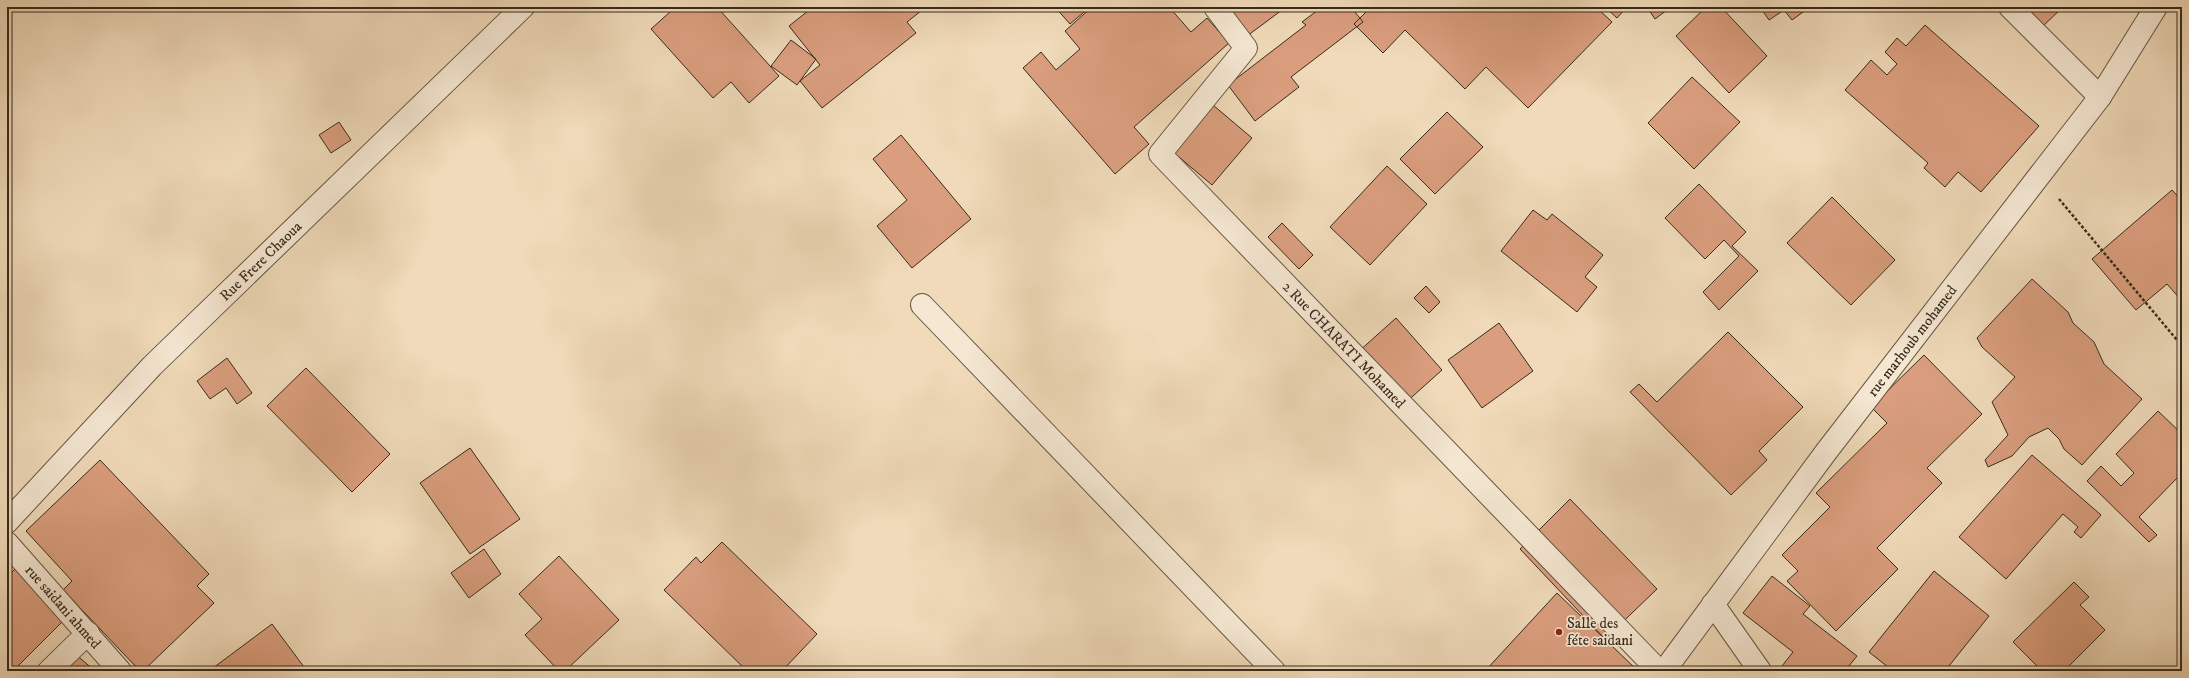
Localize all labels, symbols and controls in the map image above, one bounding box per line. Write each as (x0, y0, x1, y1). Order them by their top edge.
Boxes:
street label: Rue Frere Chaoua (215, 216, 306, 305)
street label: 2 Rue CHARATI Mohamed (1278, 277, 1410, 413)
street label: rue marhoub mohamed (1863, 281, 1961, 400)
street label: rue saidani ahmed (21, 561, 106, 653)
place label: Salle des féte saidani (1567, 614, 1633, 650)
marker: Salle des féte saidani (1554, 627, 1564, 637)

